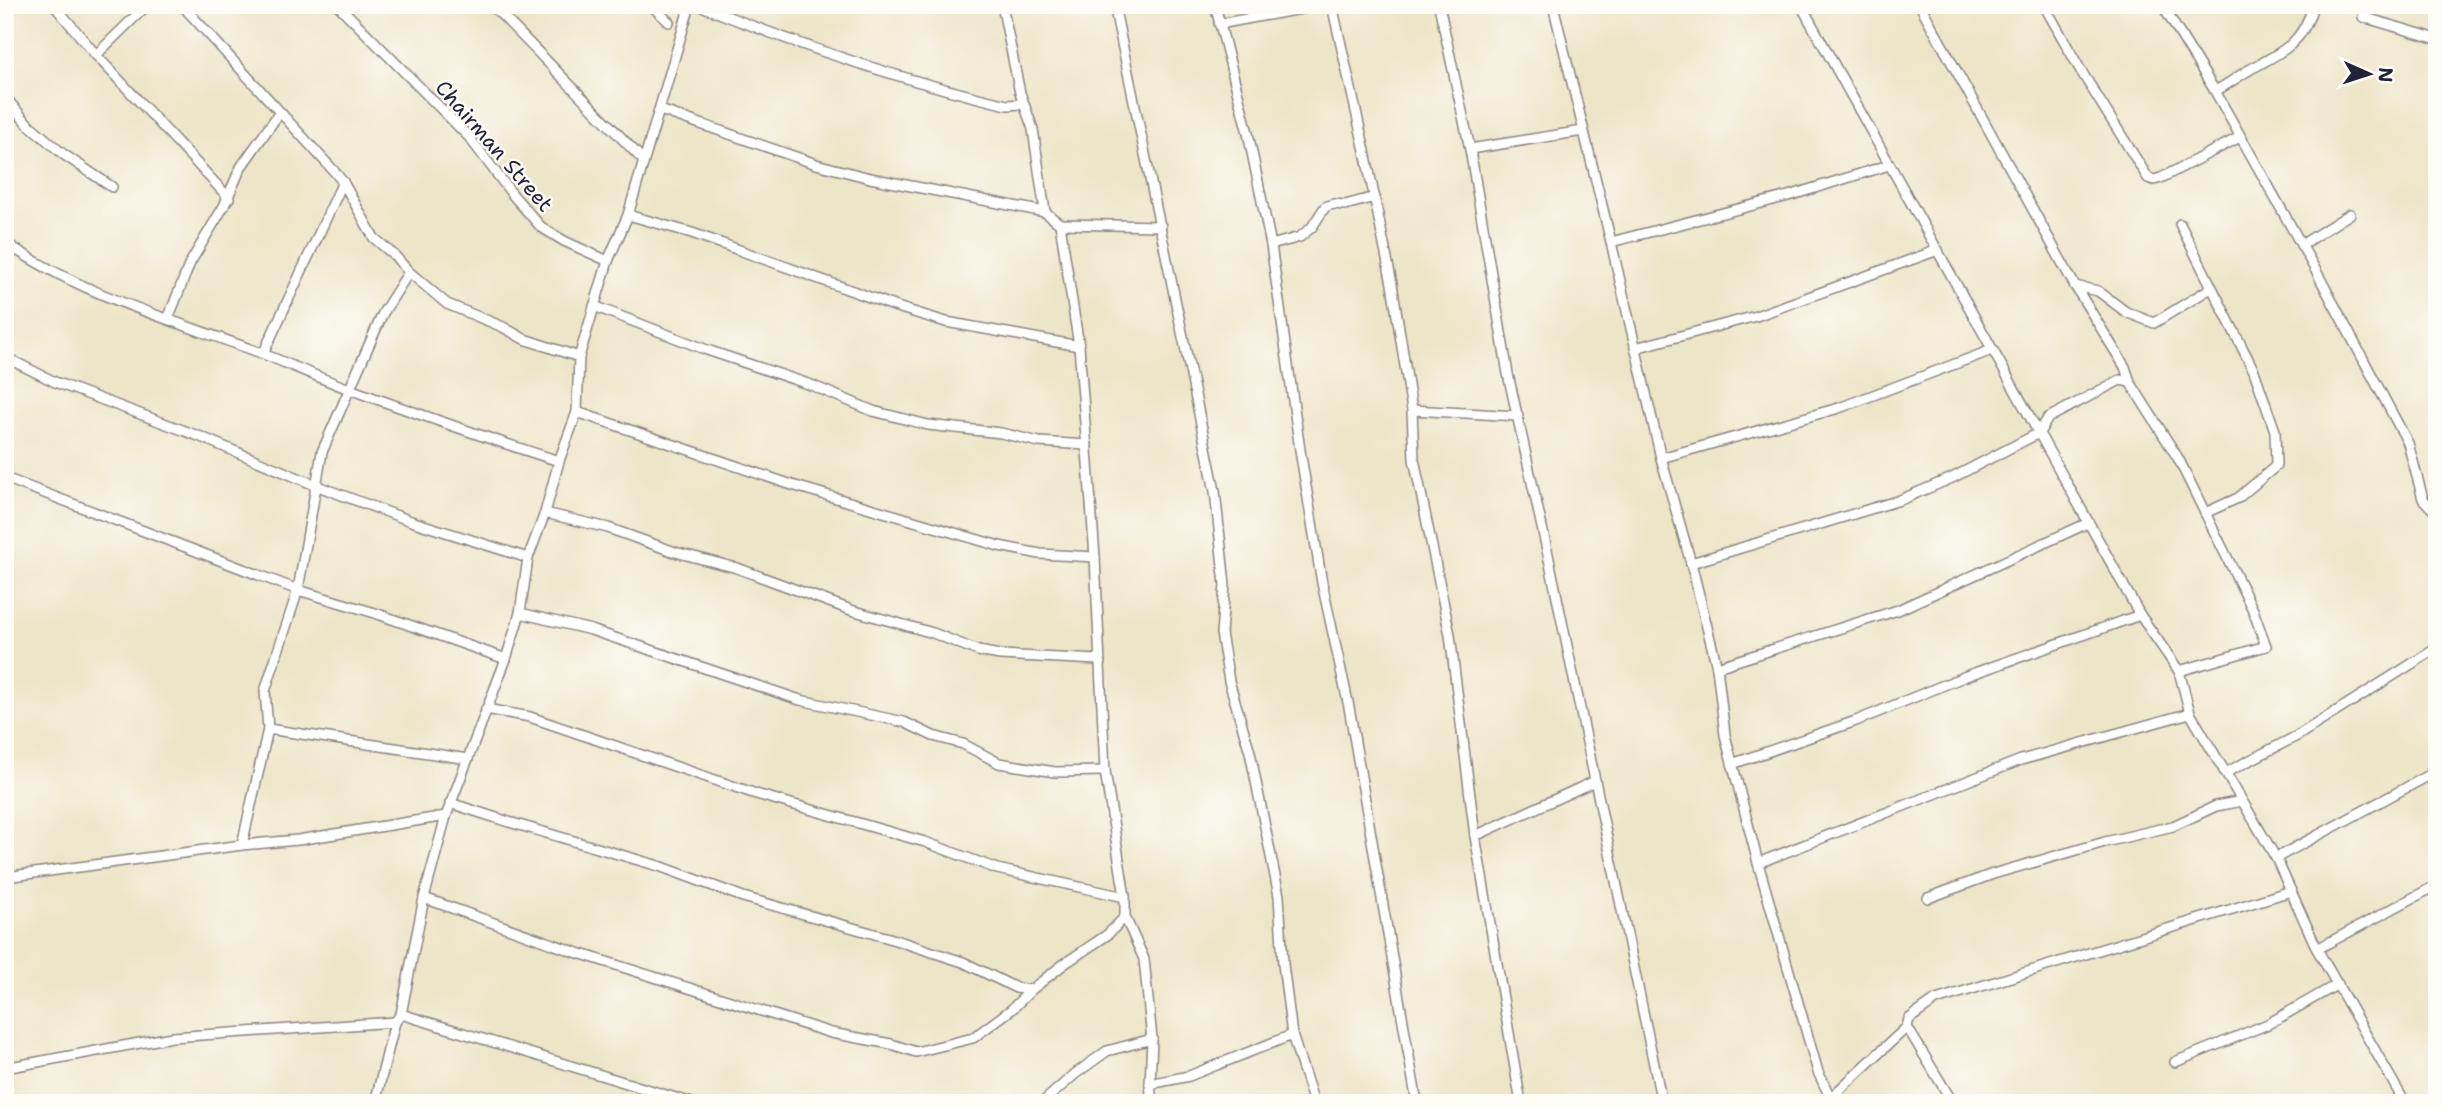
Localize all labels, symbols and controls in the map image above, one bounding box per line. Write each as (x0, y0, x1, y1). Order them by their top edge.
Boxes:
north arrow (2334, 38, 2404, 108)
text: N (2373, 67, 2398, 83)
street label: Chairman Street (429, 74, 559, 218)

